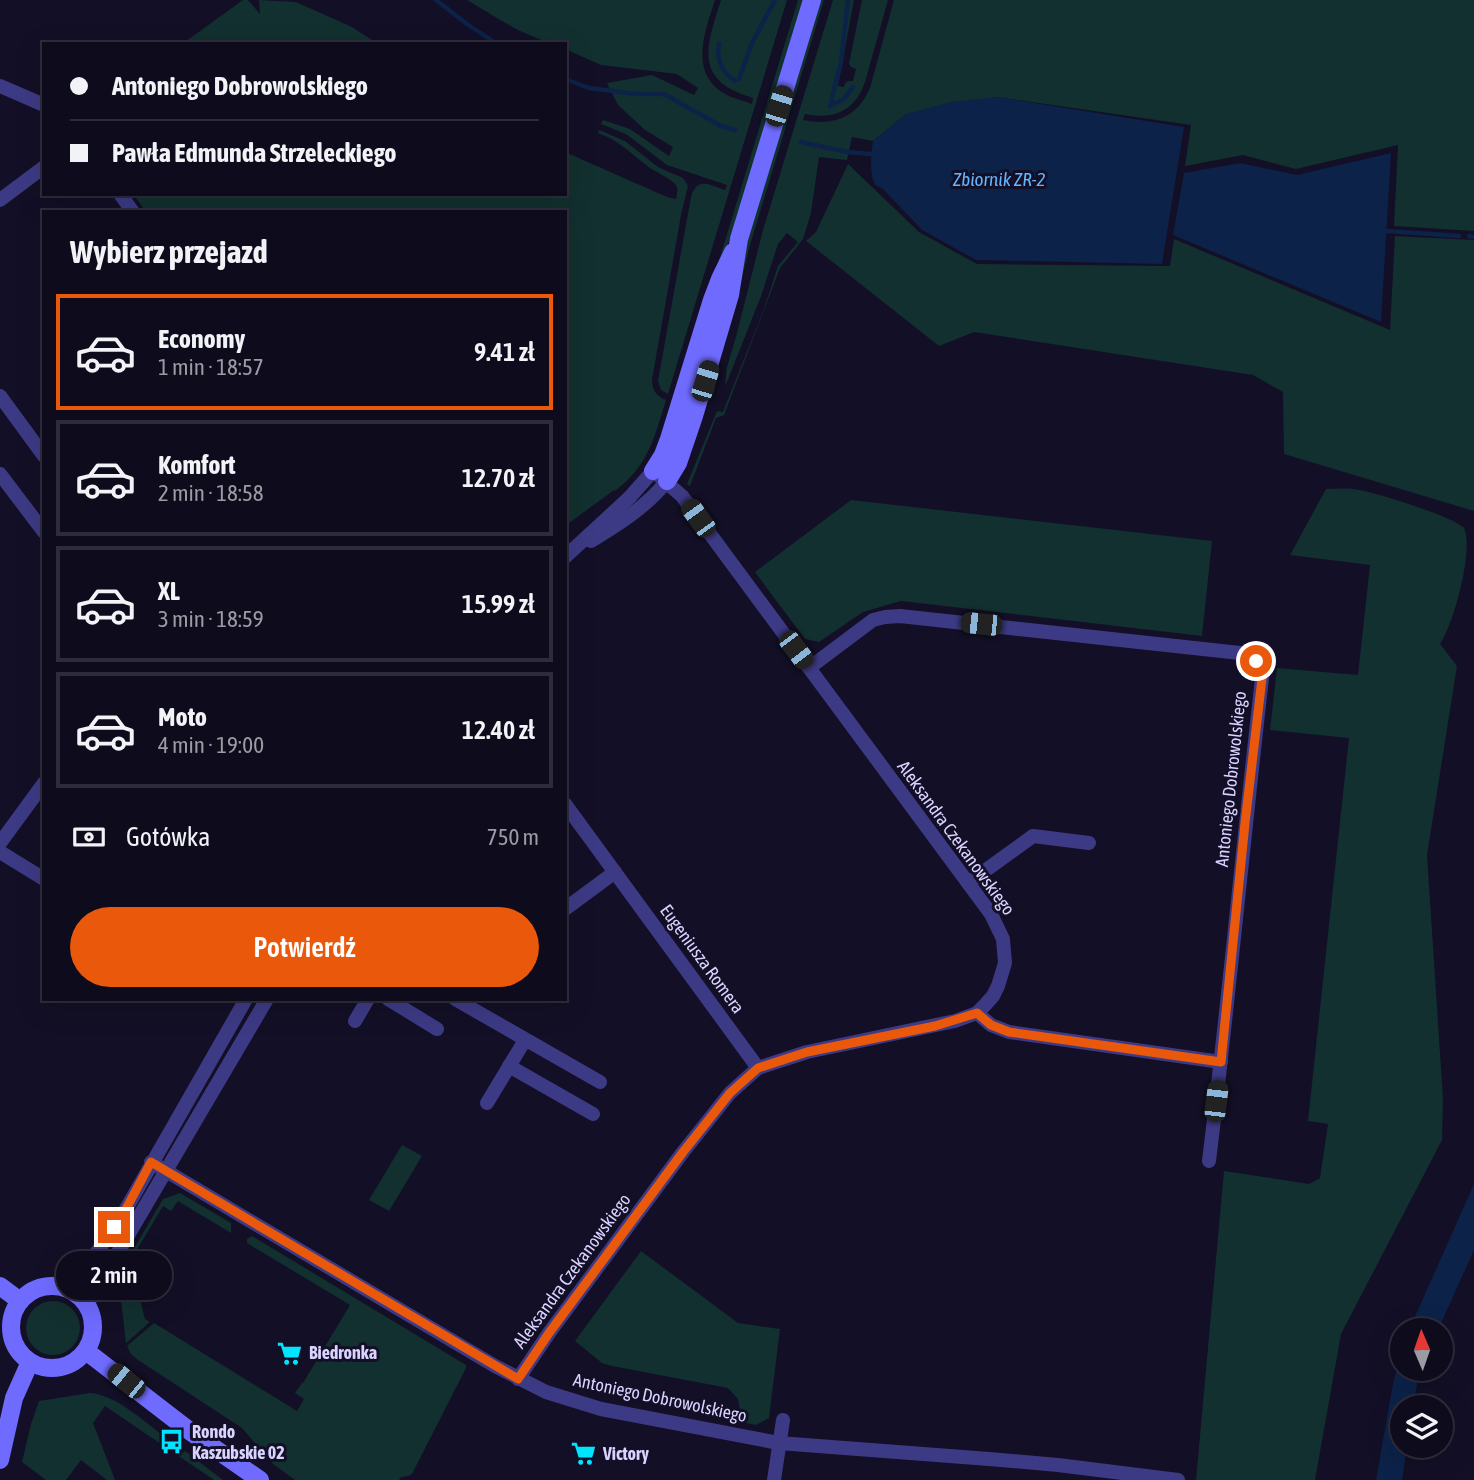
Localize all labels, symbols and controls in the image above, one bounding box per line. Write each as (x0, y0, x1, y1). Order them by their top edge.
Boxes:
text: Antoniego Dobrowolskiego (112, 71, 368, 101)
car (763, 83, 796, 129)
text: Pawła Edmunda Strzeleckiego (112, 138, 397, 168)
water label: Zbiornik ZR-2 (953, 168, 1045, 190)
text: Wybierz przejazd (70, 233, 268, 270)
icon: car (74, 321, 137, 384)
text: Economy (158, 324, 245, 354)
text: 9.41 zł (474, 337, 535, 367)
text: 1 min · 18:57 (158, 354, 264, 380)
car (689, 358, 722, 404)
icon: car (74, 447, 137, 510)
text: Komfort (158, 450, 235, 480)
text: 12.70 zł (462, 463, 535, 493)
text: 2 min · 18:58 (158, 480, 264, 506)
car (678, 495, 719, 541)
icon: car (74, 573, 137, 636)
text: XL (158, 576, 180, 606)
text: 15.99 zł (462, 589, 535, 619)
text: 3 min · 18:59 (158, 606, 264, 632)
car (960, 611, 1003, 637)
car (775, 627, 818, 673)
route start (1240, 645, 1272, 677)
street label: Antoniego Dobrowolskiego (1211, 690, 1250, 868)
icon: car (74, 699, 137, 762)
text: Moto (158, 702, 207, 732)
text: 12.40 zł (462, 715, 535, 745)
text: 4 min · 19:00 (158, 732, 264, 758)
street label: Aleksandra Czekanowskiego (893, 756, 1019, 919)
icon: cash (70, 818, 108, 856)
text: Gotówka (126, 822, 210, 852)
text: 750 m (487, 824, 539, 850)
street label: Eugeniusza Romera (656, 900, 749, 1017)
button: Potwierdź (70, 907, 539, 987)
car (1204, 1079, 1229, 1123)
street label: Aleksandra Czekanowskiego (509, 1189, 635, 1352)
route end (98, 1211, 130, 1243)
callout: 2 min (56, 1252, 172, 1300)
text: 2 min (91, 1262, 137, 1288)
north arrow (1390, 1318, 1452, 1381)
map controls (1390, 1318, 1453, 1458)
supermarket icon: Biedronka (275, 1339, 303, 1367)
place label: Biedronka (309, 1342, 377, 1363)
car (104, 1360, 149, 1402)
street label: Antoniego Dobrowolskiego (571, 1369, 749, 1426)
button: layers (1390, 1395, 1453, 1458)
place label: Rondo Kaszubskie 02 (192, 1421, 285, 1463)
bus stop icon: Rondo Kaszubskie 02 (158, 1428, 186, 1456)
supermarket icon: Victory (569, 1440, 597, 1468)
place label: Victory (602, 1443, 649, 1464)

